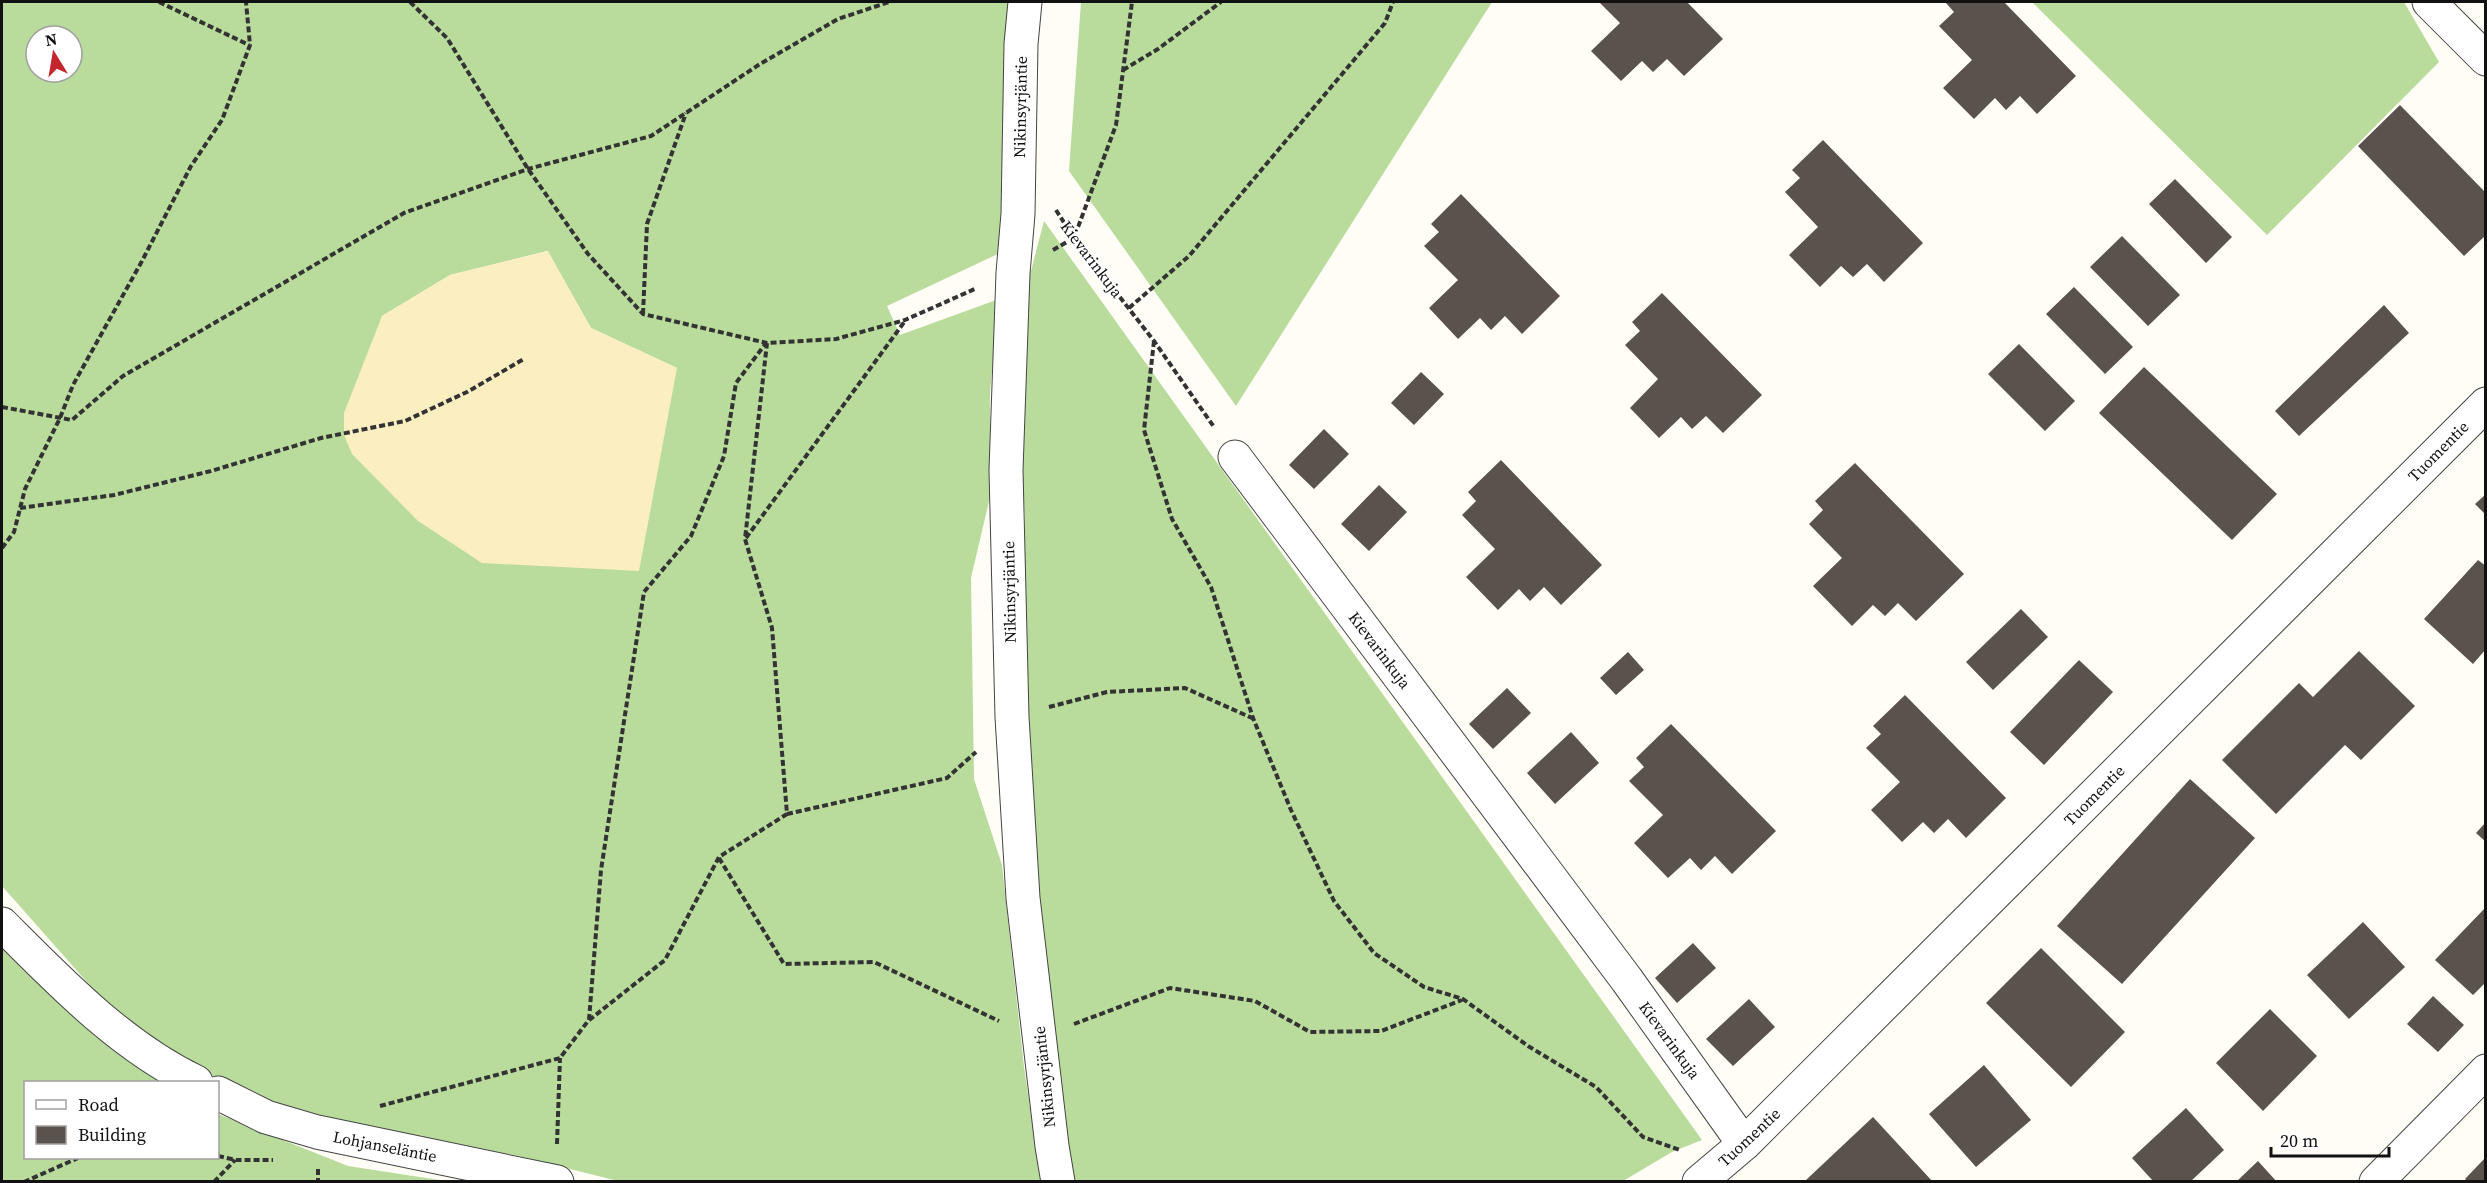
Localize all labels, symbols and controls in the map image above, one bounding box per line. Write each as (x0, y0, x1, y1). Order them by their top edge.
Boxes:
north arrow (24, 24, 84, 84)
text: N (43, 27, 59, 51)
street label: Nikinsyrjäntie (1008, 56, 1032, 158)
street label: Kievarinkuja (1056, 216, 1129, 303)
street label: Tuomentie (2403, 416, 2473, 486)
street label: Nikinsyrjäntie (997, 541, 1021, 643)
street label: Kievarinkuja (1344, 607, 1417, 694)
street label: Tuomentie (2059, 760, 2129, 830)
street label: Kievarinkuja (1634, 997, 1706, 1084)
street label: Nikinsyrjäntie (1028, 1025, 1060, 1129)
legend (24, 1081, 219, 1159)
text: Road (78, 1092, 119, 1117)
street label: Tuomentie (1713, 1102, 1785, 1172)
scale bar (2271, 1120, 2390, 1158)
text: Building (78, 1122, 146, 1147)
street label: Lohjanseläntie (331, 1125, 439, 1167)
text: 20 m (2280, 1128, 2318, 1153)

